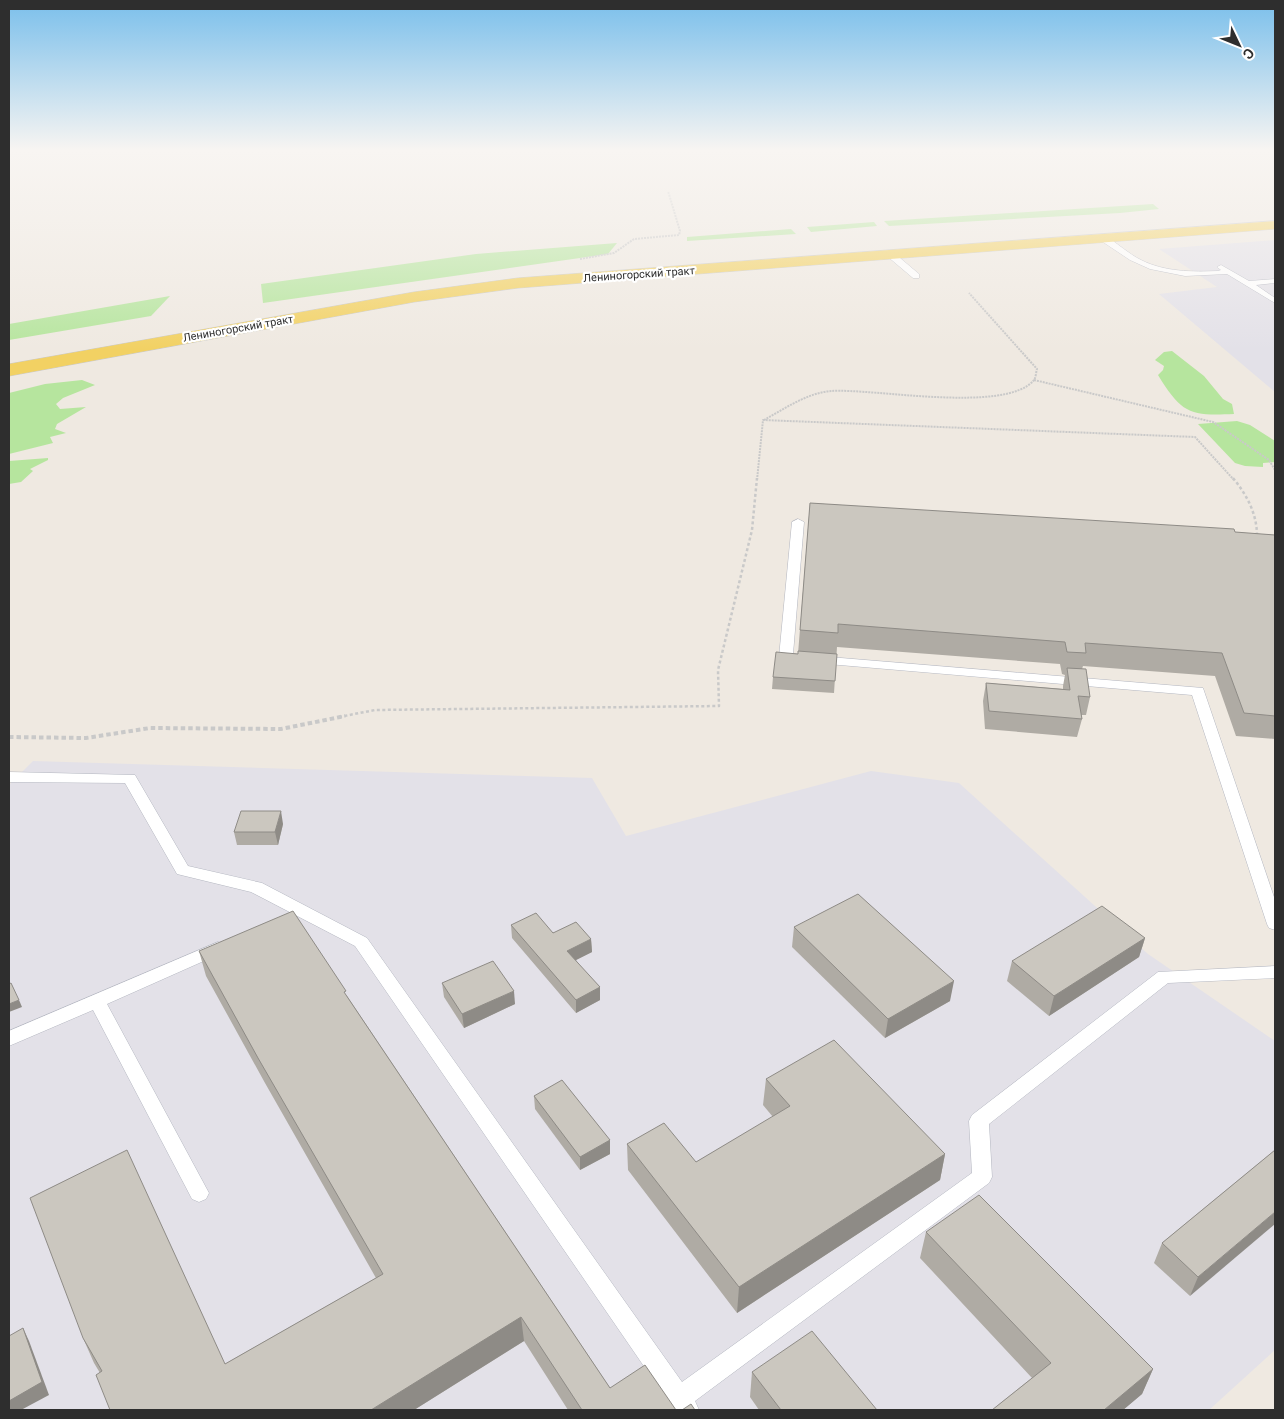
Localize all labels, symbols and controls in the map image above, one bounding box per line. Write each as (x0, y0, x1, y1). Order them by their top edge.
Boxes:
north arrow (1214, 20, 1264, 70)
text: С (1240, 45, 1257, 63)
street label: Лениногорский тракт (583, 264, 696, 285)
street label: Лениногорский тракт (182, 312, 295, 345)

